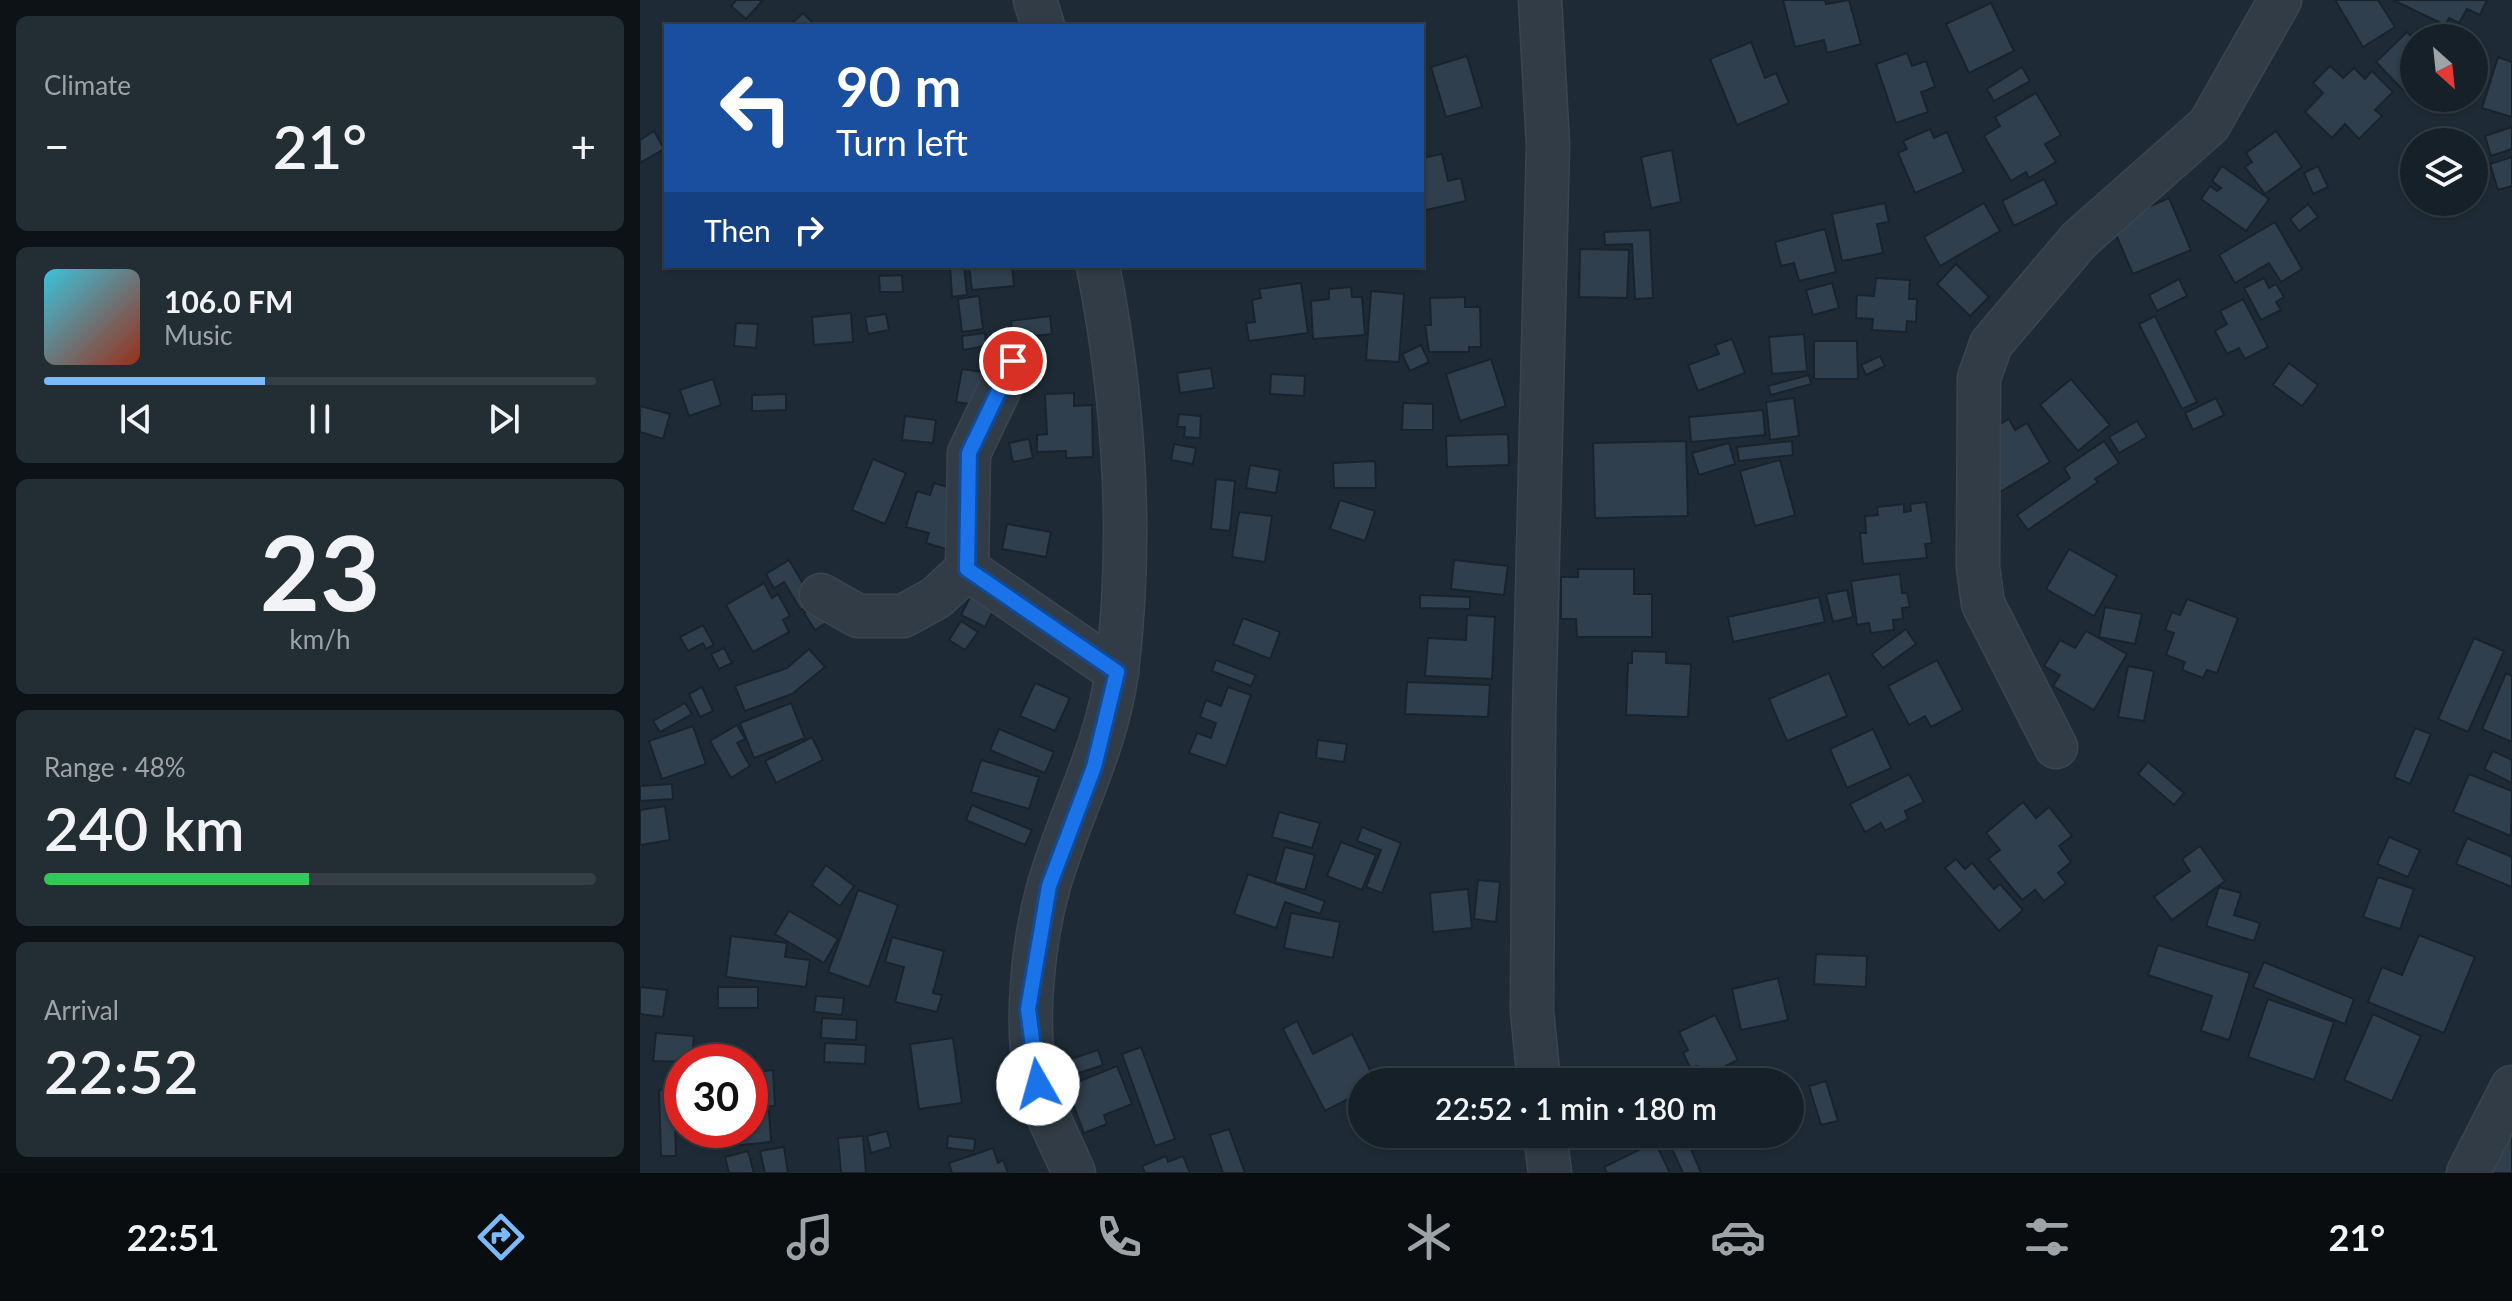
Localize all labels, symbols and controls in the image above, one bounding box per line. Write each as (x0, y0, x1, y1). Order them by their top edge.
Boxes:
north arrow (2400, 24, 2488, 112)
map controls (2400, 24, 2488, 216)
text: 90 m (836, 52, 961, 119)
icon: left (704, 56, 808, 160)
text: Climate (44, 69, 131, 101)
text: 21° (273, 110, 367, 182)
text: − (44, 120, 70, 172)
text: + (570, 120, 596, 172)
text: Turn left (836, 120, 968, 164)
button: layers (2400, 128, 2488, 216)
icon: right (787, 208, 831, 252)
text: Then (704, 212, 771, 248)
text: 106.0 FM (164, 283, 293, 319)
text: Music (164, 319, 232, 351)
pin (979, 327, 1047, 395)
icon: arrive (991, 339, 1035, 383)
icon: previous (114, 397, 158, 441)
icon: pause (298, 397, 342, 441)
icon: next (482, 397, 526, 441)
text: 23 (260, 508, 380, 633)
text: km/h (290, 623, 350, 655)
text: Range · 48% (44, 751, 186, 783)
text: 240 km (44, 792, 245, 864)
text: Arrival (44, 994, 119, 1026)
text: 22:52 (44, 1035, 198, 1107)
position arrow (996, 1042, 1080, 1126)
speed limit sign: 30 (664, 1044, 768, 1148)
text: 22:52 · 1 min · 180 m (1435, 1090, 1717, 1126)
icon: directions (473, 1209, 529, 1265)
icon: music (782, 1209, 838, 1265)
icon: phone (1091, 1209, 1147, 1265)
icon: climate (1401, 1209, 1457, 1265)
icon: car (1710, 1209, 1766, 1265)
icon: filters (2019, 1209, 2075, 1265)
text: 22:51 (127, 1215, 219, 1259)
text: 21° (2329, 1215, 2385, 1259)

